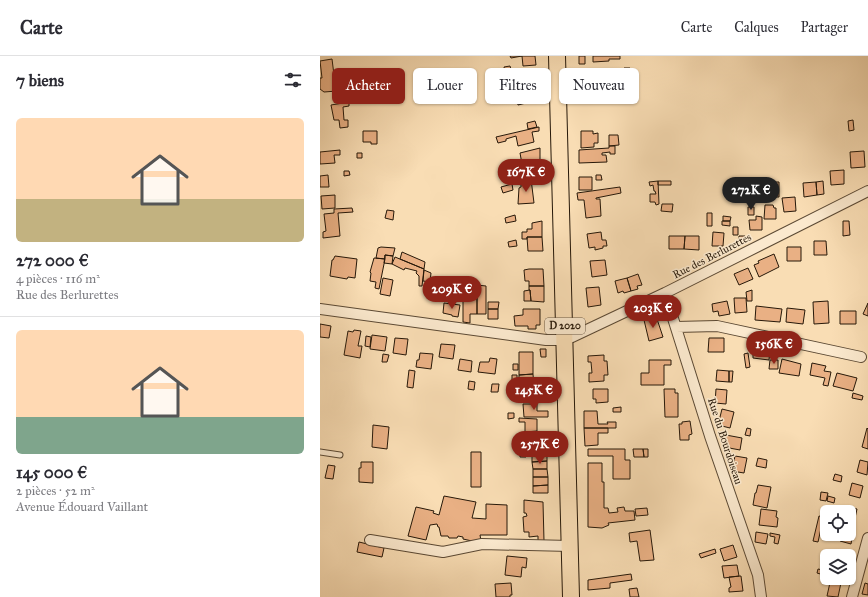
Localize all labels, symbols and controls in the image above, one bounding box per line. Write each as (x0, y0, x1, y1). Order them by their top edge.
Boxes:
text: Carte (20, 16, 63, 39)
text: Carte (681, 19, 712, 36)
text: Calques (734, 19, 779, 36)
text: Partager (801, 19, 848, 36)
chip: Acheter (332, 68, 405, 104)
chip: Louer (413, 68, 477, 104)
chip: Filtres (485, 68, 551, 104)
chip: Nouveau (559, 68, 639, 104)
icon: filters (282, 69, 304, 91)
text: 7 biens (16, 70, 64, 91)
icon: home (124, 144, 196, 216)
pin: 167K € (493, 159, 559, 193)
text: 167K € (507, 164, 545, 180)
pin: 272K € (718, 177, 784, 211)
text: 272K € (731, 182, 771, 198)
street label: Rue des Berlurettes (670, 231, 754, 281)
text: 272 000 € (16, 250, 89, 271)
text: 4 pièces · 116 m² (16, 271, 100, 287)
pin: 209K € (419, 276, 485, 310)
text: 209K € (432, 281, 472, 297)
text: Rue des Berlurettes (16, 287, 118, 303)
pin: 203K € (620, 295, 686, 329)
text: 203K € (633, 300, 673, 316)
road number: D 2020 (545, 318, 585, 334)
pin: 156K € (741, 331, 807, 365)
text: 156K € (755, 336, 793, 352)
icon: home (124, 356, 196, 428)
pin: 145K € (501, 377, 567, 411)
text: 145K € (515, 382, 553, 398)
street label: Rue du Bourdoiseau (705, 396, 745, 486)
pin: 257K € (507, 431, 573, 465)
text: 257K € (520, 436, 560, 452)
text: 145 000 € (16, 462, 87, 483)
text: 2 pièces · 52 m² (16, 483, 95, 499)
text: Avenue Édouard Vaillant (16, 499, 148, 515)
map controls (820, 505, 856, 585)
button: locate (820, 505, 856, 541)
button: layers (820, 549, 856, 585)

